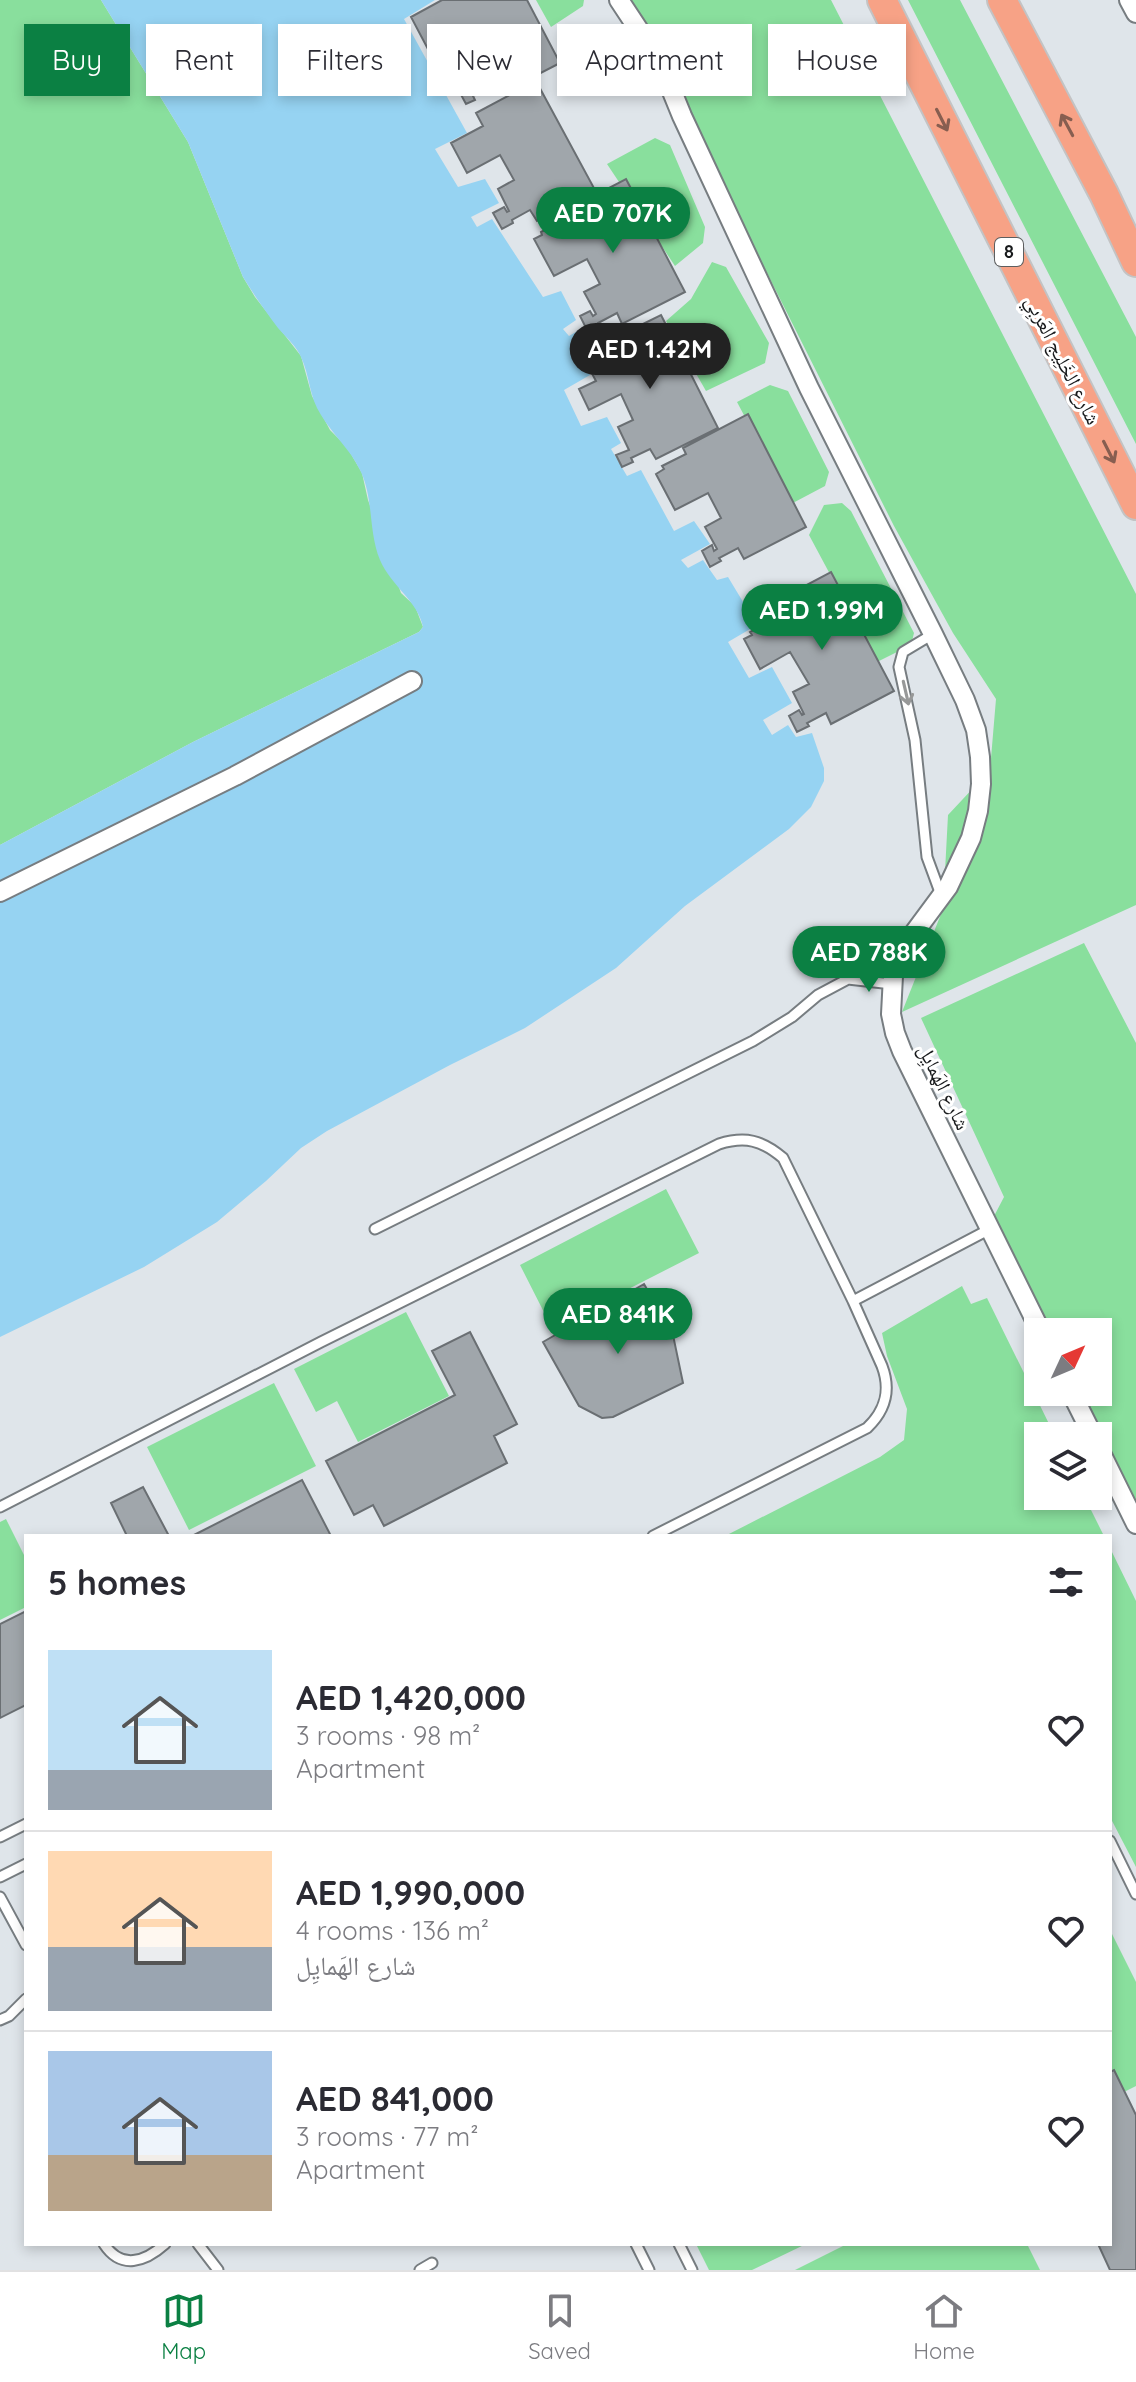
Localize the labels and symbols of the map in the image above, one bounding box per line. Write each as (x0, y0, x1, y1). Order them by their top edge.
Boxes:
one-way arrow (935, 107, 950, 131)
one-way arrow (1059, 114, 1075, 138)
pin: AED 707K (530, 187, 696, 255)
road number: 8 (995, 238, 1023, 266)
street label: شارع الخَلِيج العَربِي (1017, 291, 1107, 430)
pin: AED 1.42M (558, 323, 742, 391)
one-way arrow (1102, 439, 1118, 463)
pin: AED 1.99M (730, 584, 914, 652)
one-way arrow (899, 680, 914, 705)
pin: AED 788K (786, 926, 952, 994)
street label: شارع الهَمايِل (910, 1040, 976, 1135)
pin: AED 841K (535, 1288, 701, 1356)
north arrow (1024, 1318, 1112, 1406)

